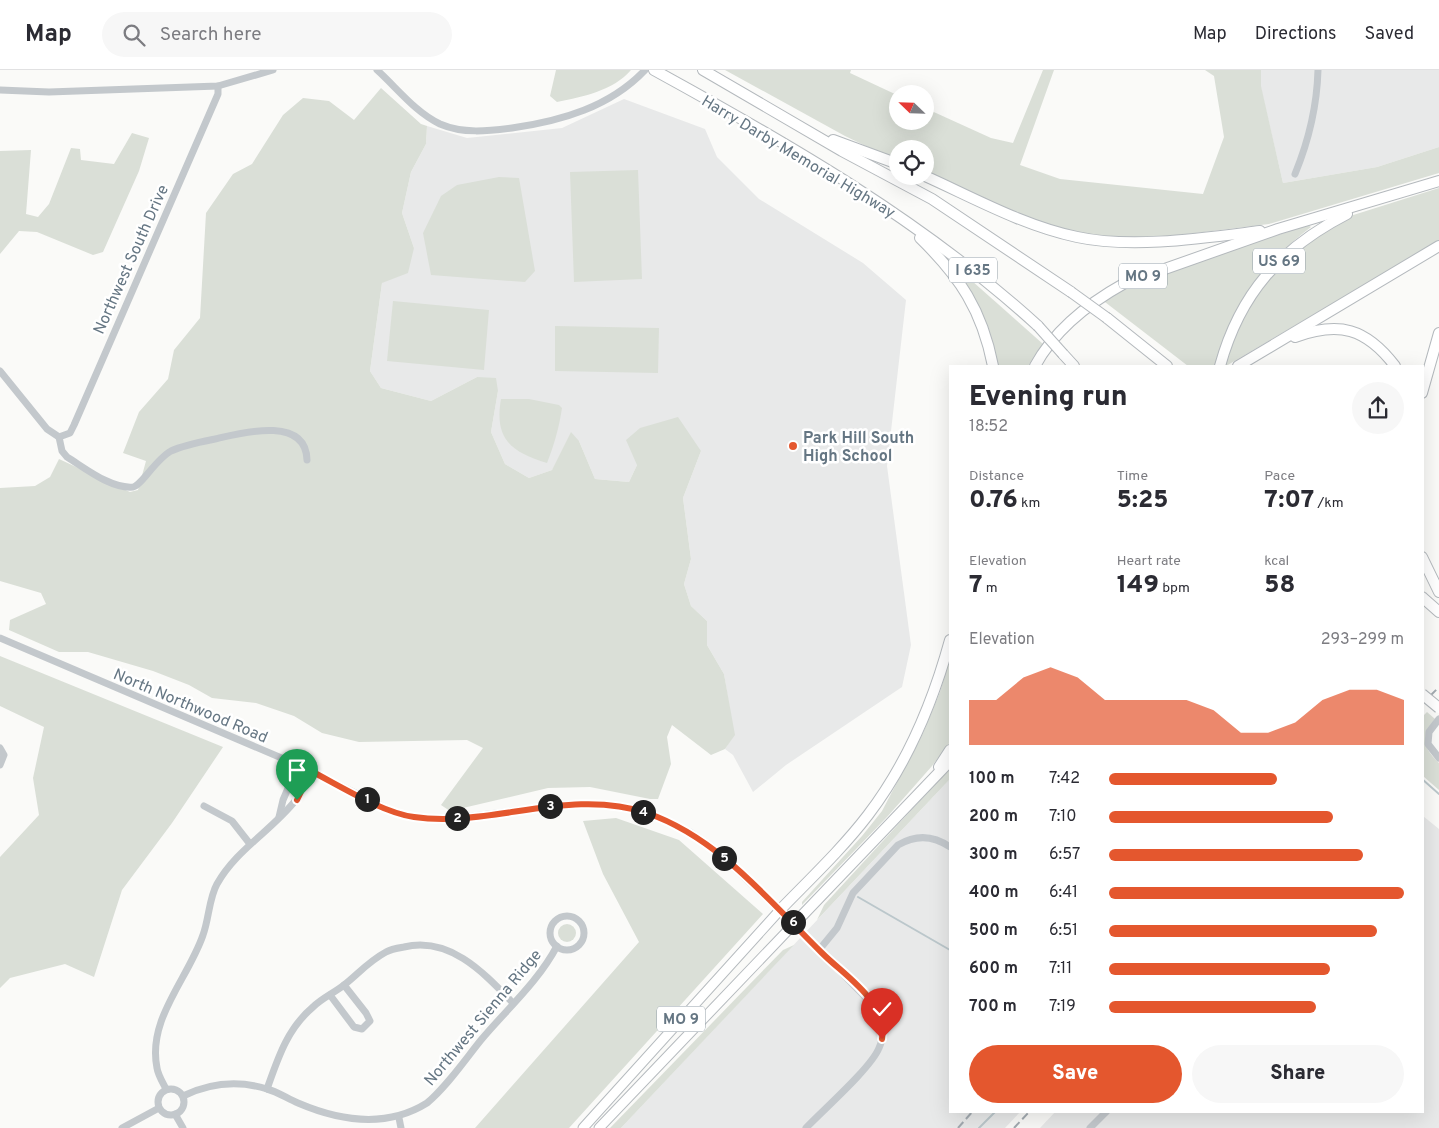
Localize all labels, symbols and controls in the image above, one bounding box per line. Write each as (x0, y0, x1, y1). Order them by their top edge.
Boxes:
search box (102, 12, 452, 57)
text: Map (25, 20, 72, 50)
icon: search (120, 21, 148, 49)
text: Search here (160, 23, 261, 47)
text: Map (1193, 23, 1227, 46)
text: Directions (1255, 23, 1337, 46)
text: Saved (1365, 23, 1414, 46)
north arrow (889, 85, 934, 130)
map controls (889, 85, 934, 185)
street label: Harry Darby Memorial Highway (697, 92, 899, 224)
button: locate (889, 140, 934, 185)
street label: Northwest South Drive (90, 182, 174, 338)
road number: US 69 (1253, 248, 1305, 274)
road number: I 635 (949, 258, 997, 282)
road number: MO 9 (1119, 264, 1167, 288)
text: Evening run (969, 380, 1128, 416)
button: share (1352, 382, 1404, 434)
text: 18:52 (969, 417, 1008, 437)
place label: Park Hill South High School (803, 429, 914, 467)
marker: Park Hill South High School (787, 440, 799, 452)
text: Distance (969, 468, 1024, 485)
text: Time (1117, 468, 1148, 485)
text: Pace (1264, 468, 1295, 485)
text: 0.76 (969, 485, 1018, 517)
text: 5:25 (1117, 485, 1169, 517)
text: 7:07 (1264, 485, 1314, 517)
text: km (1018, 495, 1040, 512)
text: /km (1314, 495, 1344, 512)
text: Elevation (969, 553, 1027, 570)
text: Heart rate (1117, 553, 1181, 570)
text: kcal (1264, 553, 1289, 570)
text: 7 (969, 570, 983, 602)
text: 149 (1117, 570, 1159, 602)
text: 58 (1264, 570, 1295, 602)
text: m (983, 580, 998, 597)
text: bpm (1159, 580, 1190, 597)
text: Elevation (969, 630, 1035, 650)
text: 293–299 m (1321, 630, 1404, 650)
street label: North Northwood Road (110, 665, 270, 748)
pin (276, 749, 318, 800)
icon: arrive (283, 756, 311, 784)
text: 100 m (969, 769, 1015, 789)
text: 7:42 (1049, 769, 1080, 789)
pin: 1 (354, 786, 380, 812)
text: 1 (365, 791, 370, 808)
pin: 3 (538, 794, 562, 818)
text: 3 (546, 798, 555, 815)
pin: 4 (630, 800, 656, 824)
text: 4 (639, 804, 648, 821)
pin: 2 (444, 806, 470, 830)
text: 200 m (969, 807, 1018, 827)
text: 7:10 (1049, 807, 1077, 827)
text: 2 (453, 810, 462, 827)
text: 300 m (969, 845, 1017, 865)
text: 6:57 (1049, 845, 1080, 865)
pin: 5 (712, 846, 736, 870)
text: 5 (720, 850, 729, 867)
text: 400 m (969, 883, 1018, 903)
text: 6:41 (1049, 883, 1078, 903)
pin: 6 (780, 910, 806, 934)
text: 6 (789, 914, 798, 931)
text: 500 m (969, 921, 1018, 941)
text: 6:51 (1049, 921, 1078, 941)
street label: Northwest Sienna Ridge (421, 946, 547, 1091)
text: 600 m (969, 959, 1018, 979)
text: 7:11 (1049, 959, 1072, 979)
pin (861, 988, 903, 1039)
icon: check (868, 995, 896, 1023)
text: 700 m (969, 997, 1017, 1017)
text: 7:19 (1049, 997, 1076, 1017)
road number: MO 9 (657, 1006, 705, 1032)
button: Save (969, 1045, 1182, 1103)
button: Share (1192, 1045, 1404, 1103)

